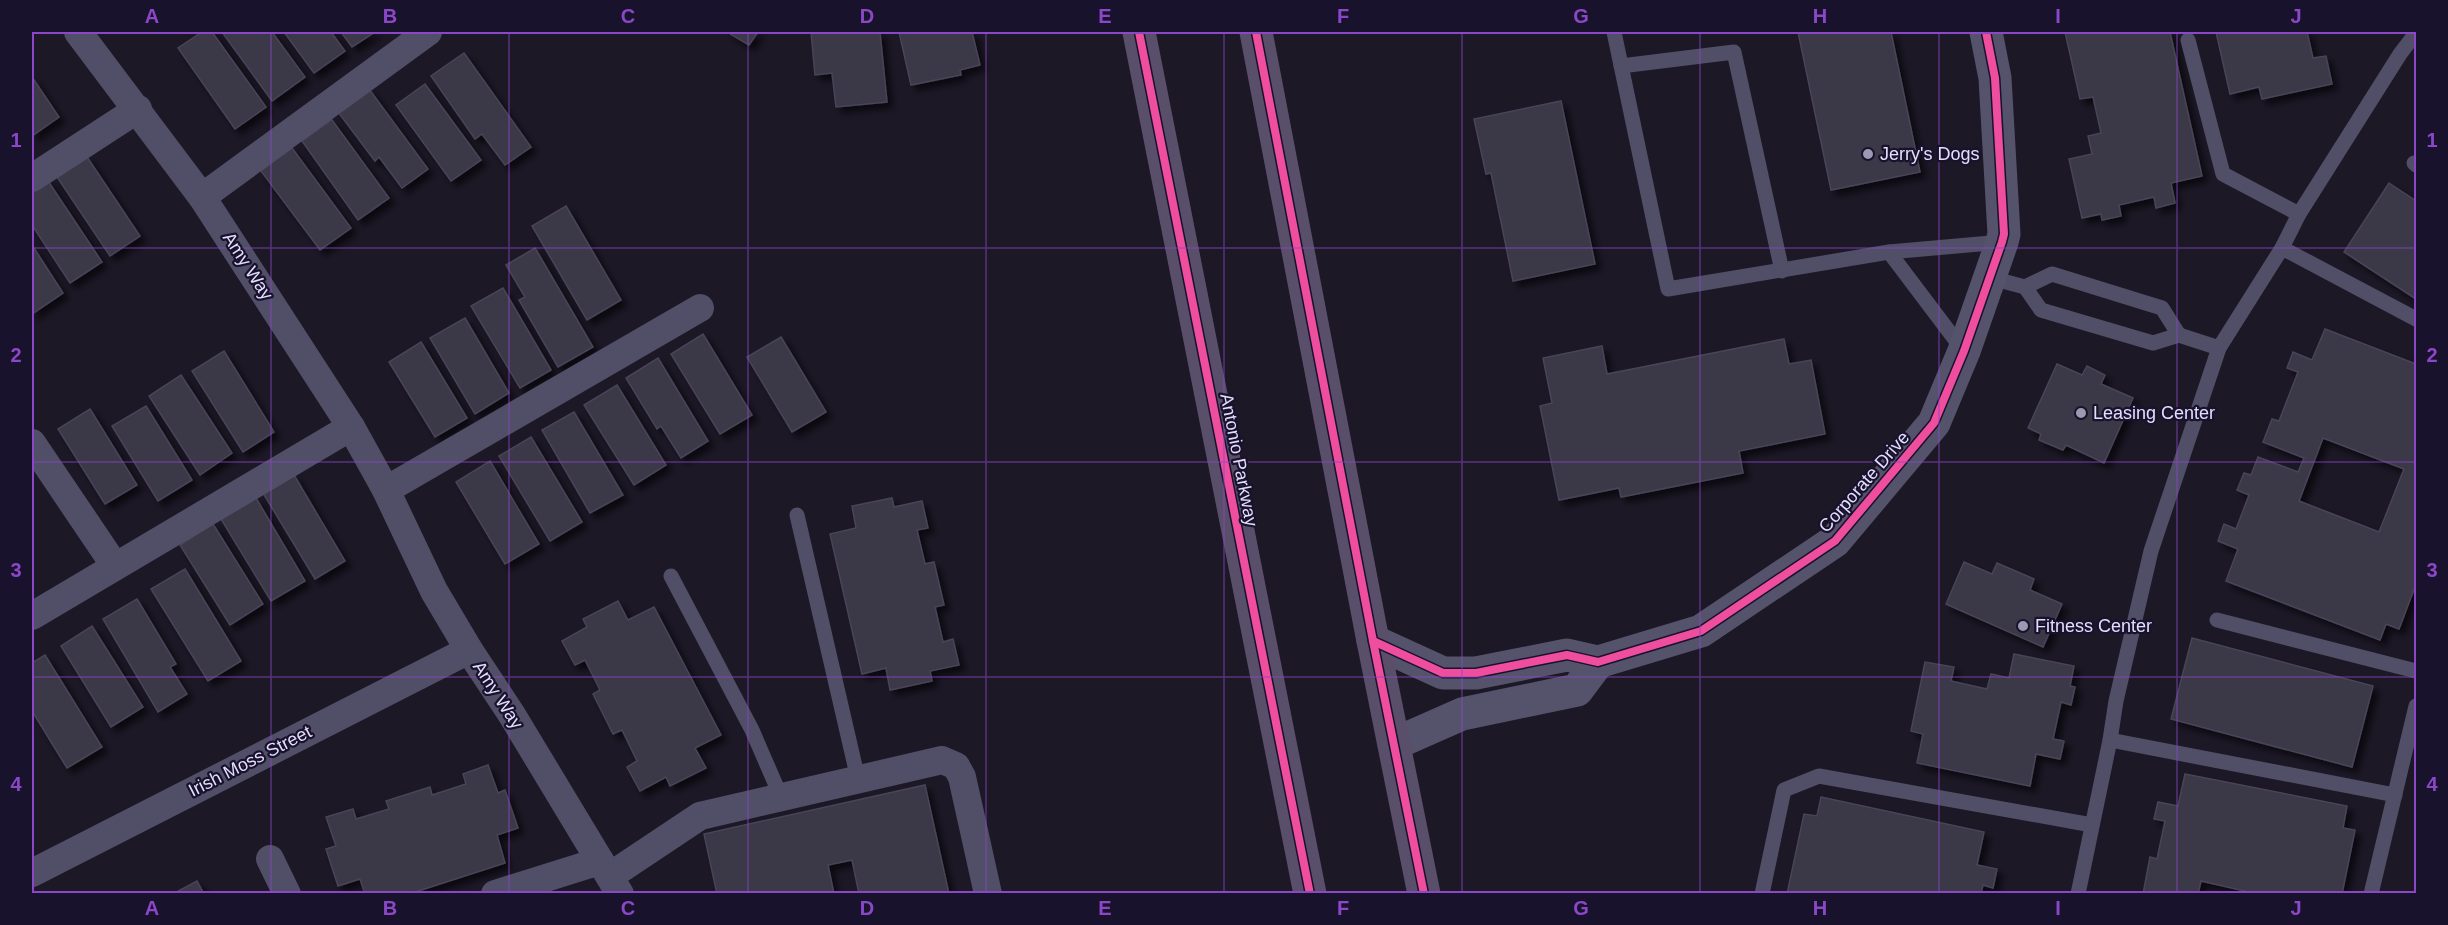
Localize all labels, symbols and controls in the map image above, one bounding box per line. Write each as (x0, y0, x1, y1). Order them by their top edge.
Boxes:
text: A (145, 5, 159, 27)
text: B (383, 5, 397, 27)
text: C (621, 5, 635, 27)
text: D (860, 5, 874, 27)
text: E (1098, 5, 1112, 27)
text: F (1337, 5, 1349, 27)
text: G (1573, 5, 1589, 27)
text: H (1813, 5, 1827, 27)
text: I (2055, 5, 2061, 27)
text: J (2290, 5, 2302, 27)
text: 1 (10, 129, 22, 151)
text: 1 (2426, 129, 2438, 151)
place label: Jerry's Dogs (1880, 144, 1979, 164)
marker: Jerry's Dogs (1861, 147, 1875, 161)
street label: Amy Way (219, 229, 277, 303)
text: 2 (10, 344, 22, 366)
text: 2 (2426, 344, 2438, 366)
street label: Antonio Parkway (1216, 392, 1262, 528)
place label: Leasing Center (2093, 403, 2215, 423)
marker: Leasing Center (2074, 406, 2088, 420)
street label: Corporate Drive (1815, 427, 1913, 537)
text: 3 (10, 559, 22, 581)
text: 3 (2426, 559, 2438, 581)
place label: Fitness Center (2035, 616, 2152, 636)
marker: Fitness Center (2016, 619, 2030, 633)
street label: Amy Way (469, 658, 527, 732)
street label: Irish Moss Street (185, 721, 315, 801)
text: 4 (10, 773, 22, 795)
text: 4 (2426, 773, 2438, 795)
text: A (145, 897, 159, 919)
text: B (383, 897, 397, 919)
text: C (621, 897, 635, 919)
text: D (860, 897, 874, 919)
text: E (1098, 897, 1112, 919)
text: F (1337, 897, 1349, 919)
text: G (1573, 897, 1589, 919)
text: H (1813, 897, 1827, 919)
text: I (2055, 897, 2061, 919)
text: J (2290, 897, 2302, 919)

